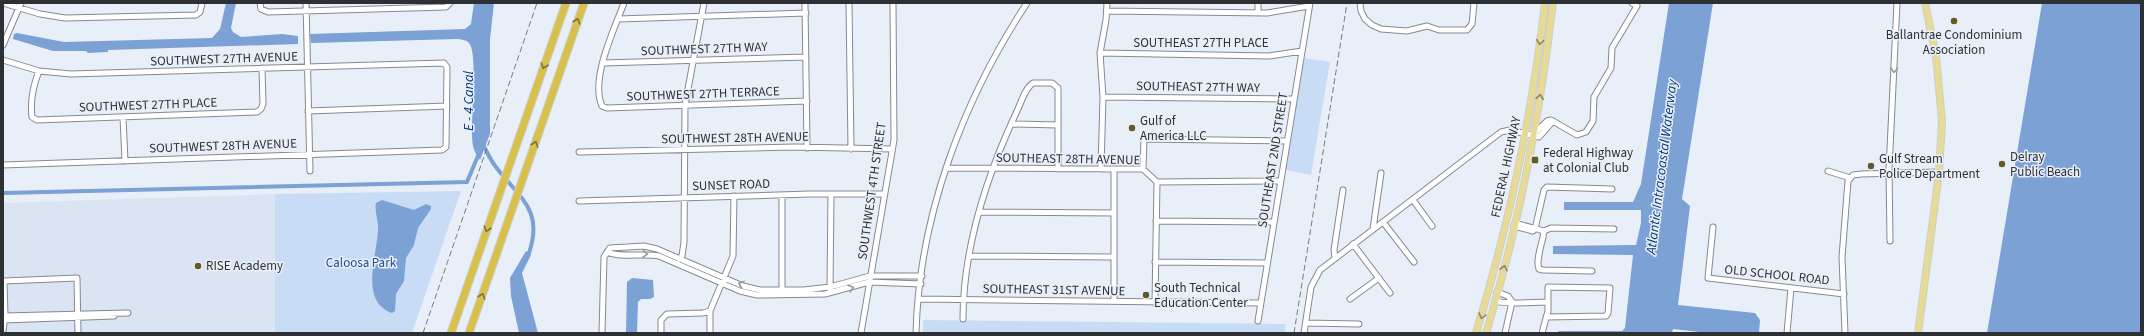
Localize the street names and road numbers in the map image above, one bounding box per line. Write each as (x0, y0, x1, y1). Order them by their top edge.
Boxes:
street label: SOUTHEAST 27TH PLACE (1133, 34, 1269, 52)
street label: SOUTHWEST 27TH WAY (640, 38, 769, 60)
street label: SOUTHWEST 27TH AVENUE (150, 47, 298, 71)
street label: SOUTHEAST 27TH WAY (1136, 77, 1261, 97)
street label: SOUTHWEST 27TH TERRACE (626, 82, 780, 106)
street label: SOUTHEAST 2ND STREET (1253, 91, 1293, 229)
street label: SOUTHWEST 27TH PLACE (78, 94, 218, 116)
street label: FEDERAL HIGHWAY (1486, 114, 1526, 219)
street label: SOUTHWEST 4TH STREET (853, 121, 891, 261)
street label: SOUTHWEST 28TH AVENUE (661, 128, 809, 148)
street label: SOUTHWEST 28TH AVENUE (149, 134, 297, 158)
street label: SOUTHEAST 28TH AVENUE (996, 149, 1141, 169)
street label: SUNSET ROAD (692, 175, 770, 195)
street label: OLD SCHOOL ROAD (1724, 261, 1830, 289)
street label: SOUTHEAST 31ST AVENUE (982, 280, 1126, 300)

